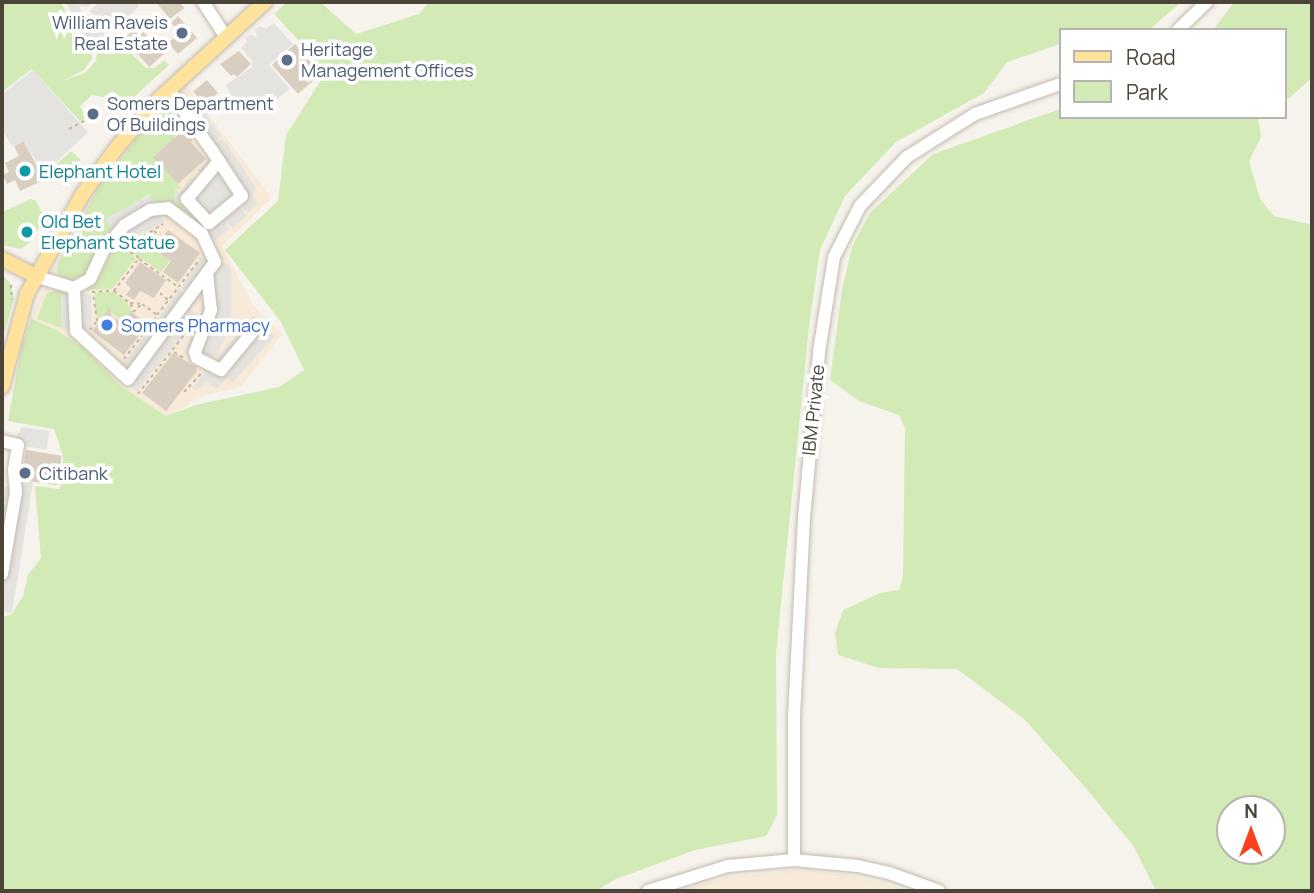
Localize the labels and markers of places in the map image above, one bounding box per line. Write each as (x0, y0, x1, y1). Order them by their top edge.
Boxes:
place label: William Raveis Real Estate (52, 12, 168, 54)
marker: William Raveis Real Estate (174, 25, 190, 41)
place label: Heritage Management Offices (301, 39, 474, 82)
marker: Heritage Management Offices (279, 52, 295, 68)
place label: Somers Department Of Buildings (107, 93, 274, 136)
marker: Somers Department Of Buildings (85, 106, 101, 122)
place label: Elephant Hotel (39, 160, 161, 182)
marker: Elephant Hotel (17, 163, 33, 179)
place label: Old Bet Elephant Statue (41, 211, 175, 254)
marker: Old Bet Elephant Statue (19, 224, 35, 240)
place label: Somers Pharmacy (121, 314, 270, 336)
marker: Somers Pharmacy (99, 317, 115, 333)
place label: Citibank (39, 462, 108, 484)
marker: Citibank (17, 465, 33, 481)

